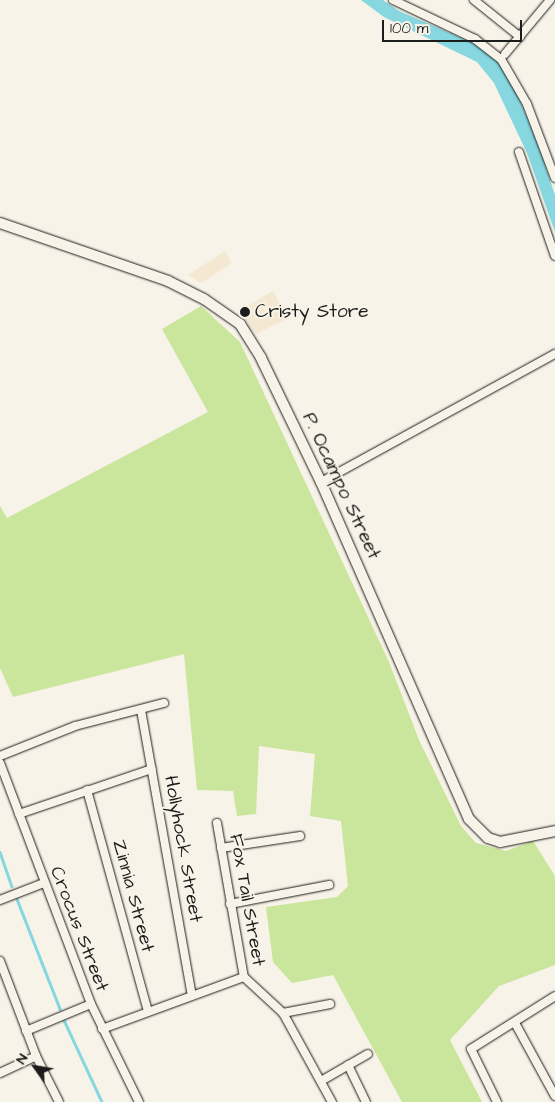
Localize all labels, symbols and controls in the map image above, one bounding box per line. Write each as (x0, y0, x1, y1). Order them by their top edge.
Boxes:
scale bar (385, 10, 525, 42)
text: 100 m (390, 18, 429, 39)
place label: Cristy Store (255, 301, 368, 323)
marker: Cristy Store (239, 306, 251, 318)
street label: P. Ocampo Street (297, 409, 385, 563)
street label: Hollyhock Street (159, 774, 207, 924)
street label: Fox Tail Street (224, 832, 270, 968)
street label: Zinnia Street (107, 837, 159, 955)
street label: Crocus Street (45, 863, 113, 995)
north arrow (10, 1042, 60, 1092)
text: N (11, 1050, 33, 1068)

